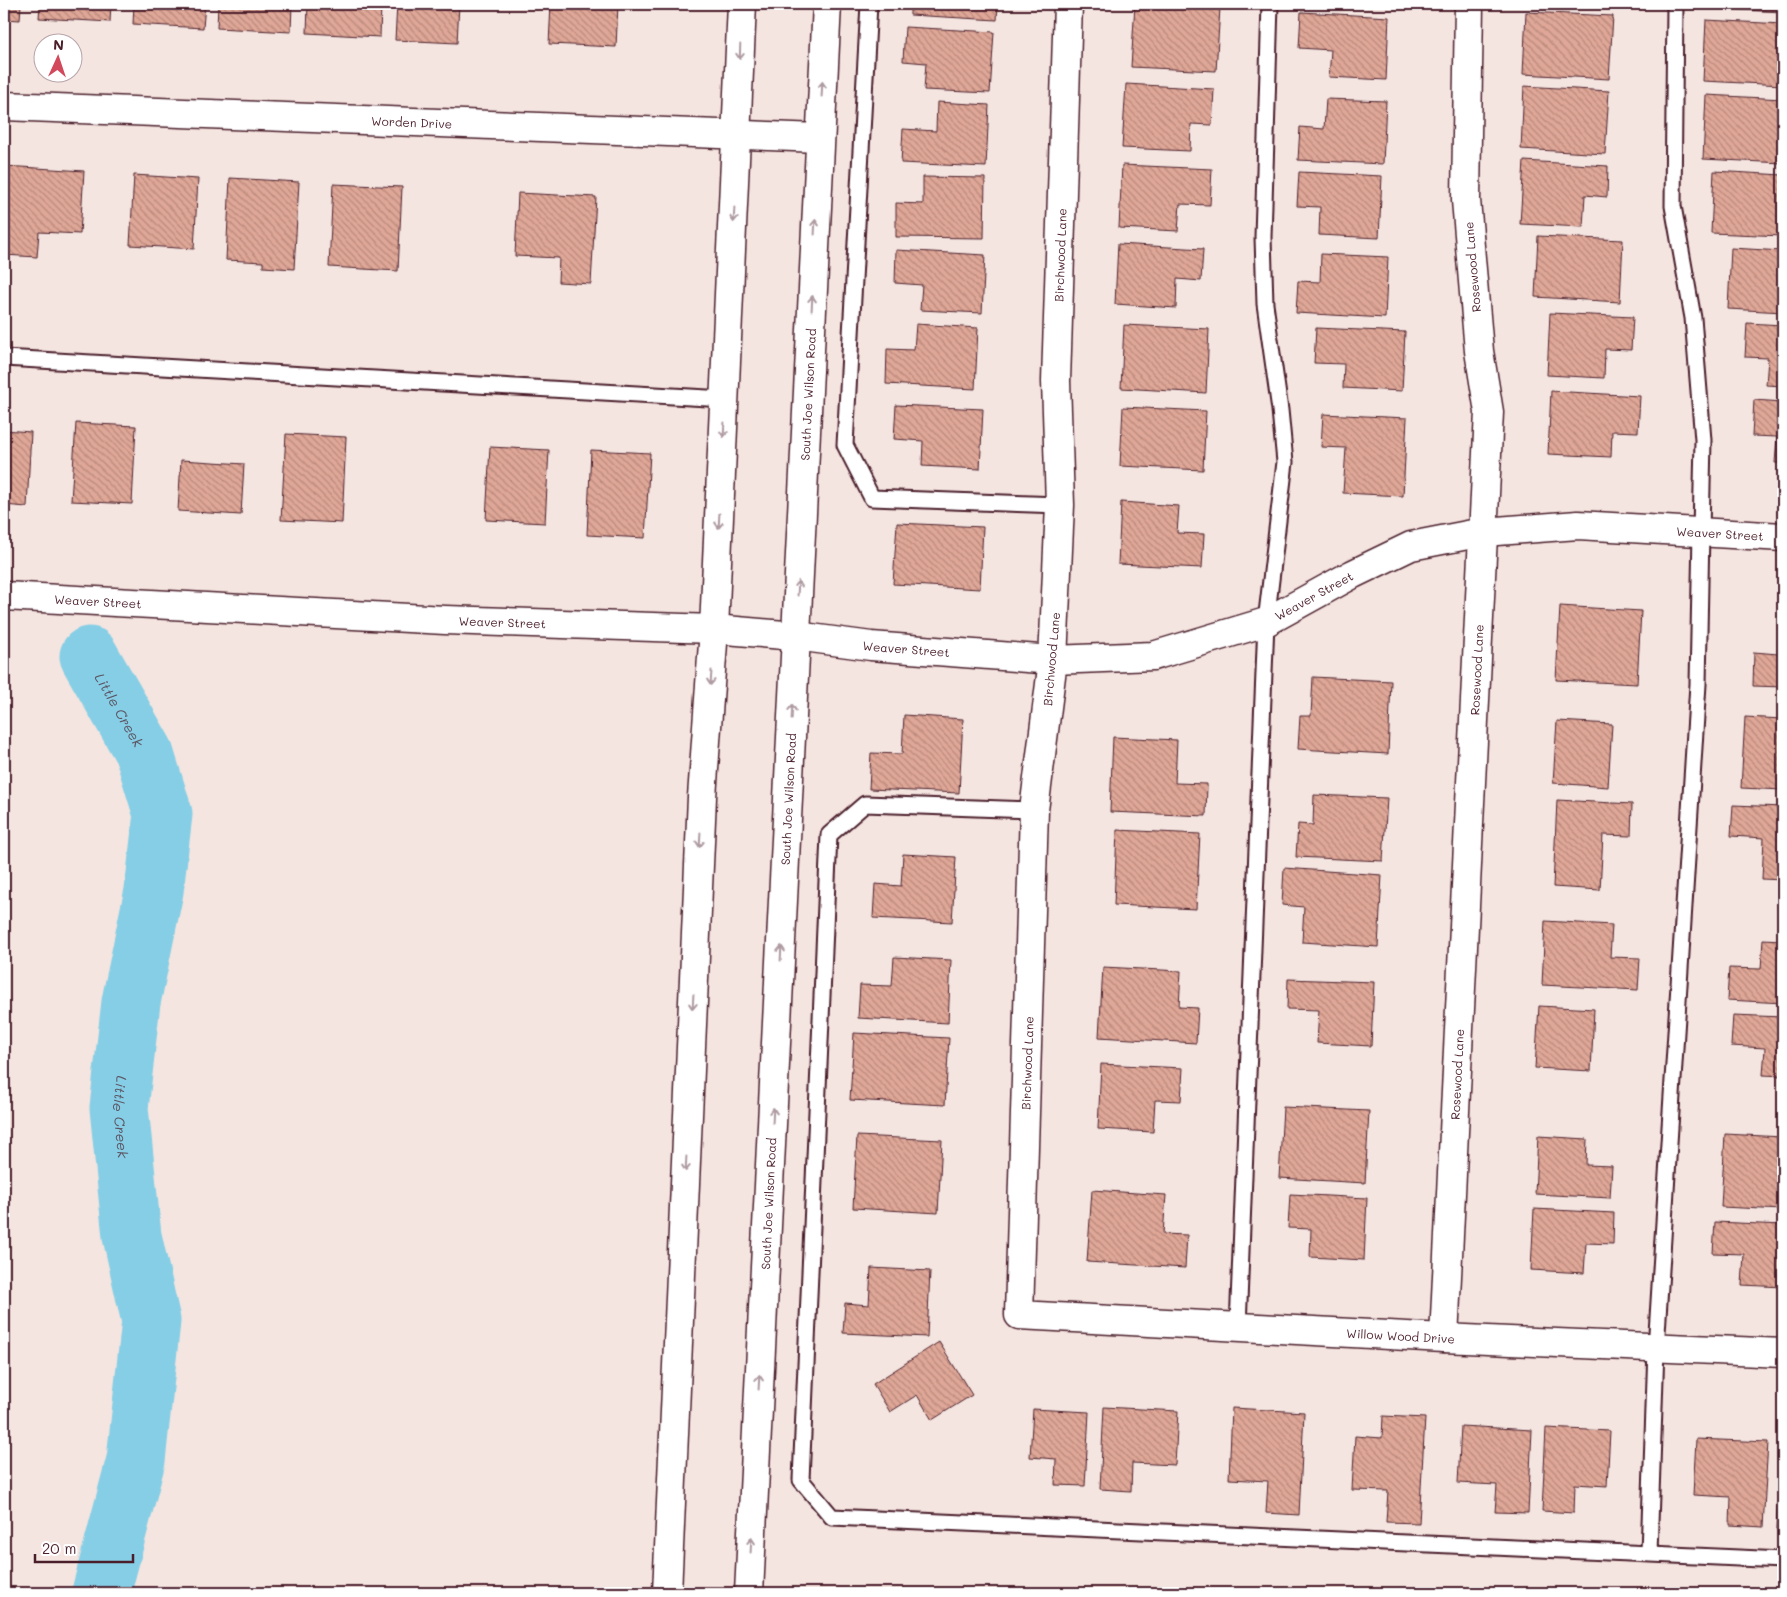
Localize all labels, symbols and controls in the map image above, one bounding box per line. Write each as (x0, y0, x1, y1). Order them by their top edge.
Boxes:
north arrow (32, 32, 82, 82)
text: N (53, 35, 65, 54)
one-way arrow (736, 44, 745, 60)
one-way arrow (817, 82, 827, 98)
street label: Worden Drive (371, 112, 452, 132)
one-way arrow (729, 207, 738, 223)
street label: Birchwood Lane (1050, 208, 1070, 302)
one-way arrow (811, 220, 820, 236)
street label: Rosewood Lane (1460, 221, 1484, 313)
one-way arrow (807, 295, 816, 311)
street label: South Joe Wilson Road (797, 328, 819, 461)
one-way arrow (719, 421, 728, 437)
one-way arrow (715, 513, 724, 529)
street label: Weaver Street (1676, 523, 1764, 544)
street label: Weaver Street (1272, 568, 1356, 624)
one-way arrow (794, 580, 803, 596)
street label: Weaver Street (54, 591, 142, 611)
street label: Weaver Street (458, 612, 546, 631)
street label: Birchwood Lane (1039, 612, 1063, 706)
street label: Rosewood Lane (1466, 624, 1487, 716)
street label: Weaver Street (862, 637, 950, 660)
water label: Little Creek (91, 669, 149, 751)
one-way arrow (706, 669, 715, 685)
one-way arrow (788, 705, 797, 721)
street label: South Joe Wilson Road (777, 732, 799, 865)
one-way arrow (696, 831, 705, 847)
one-way arrow (776, 945, 785, 961)
one-way arrow (688, 994, 698, 1010)
street label: Birchwood Lane (1017, 1016, 1037, 1110)
street label: Rosewood Lane (1447, 1028, 1467, 1120)
water label: Little Creek (109, 1075, 134, 1159)
one-way arrow (768, 1107, 777, 1123)
street label: South Joe Wilson Road (757, 1137, 779, 1270)
one-way arrow (681, 1156, 690, 1172)
street label: Willow Wood Drive (1346, 1325, 1455, 1346)
one-way arrow (755, 1375, 764, 1391)
scale bar (35, 1532, 132, 1564)
one-way arrow (746, 1537, 756, 1553)
text: 20 m (42, 1538, 76, 1558)

